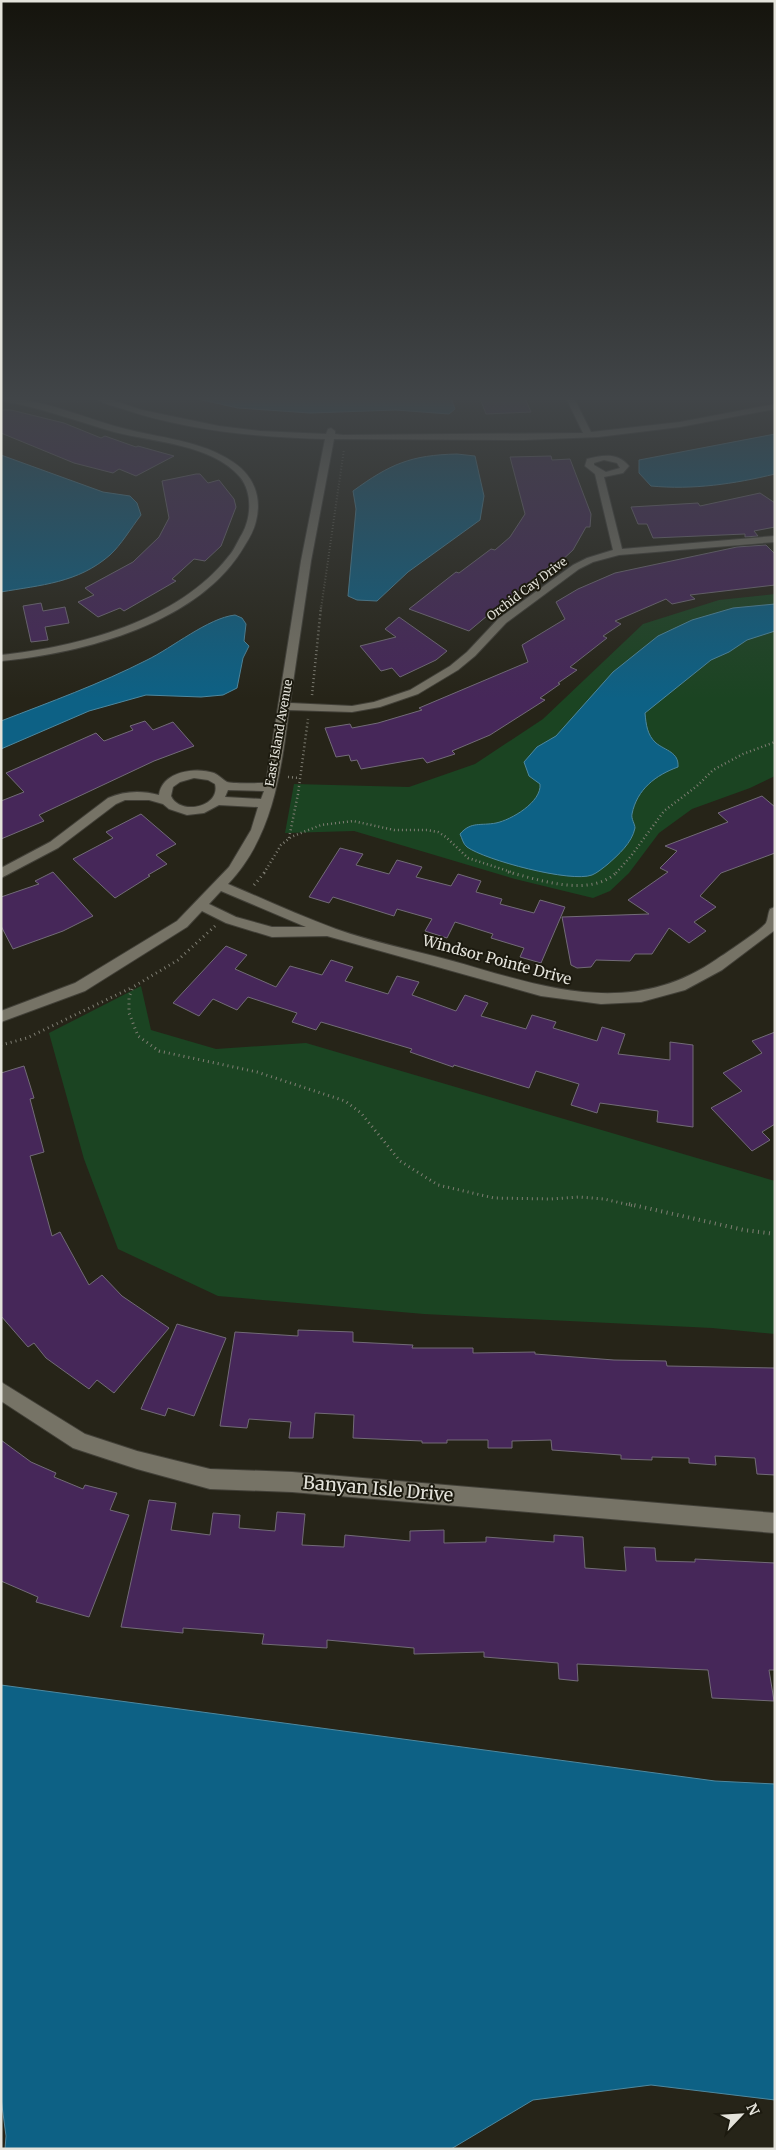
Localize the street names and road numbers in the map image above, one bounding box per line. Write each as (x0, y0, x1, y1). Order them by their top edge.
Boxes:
street label: Orchid Cay Drive (484, 554, 570, 624)
street label: East Island Avenue (262, 678, 295, 788)
street label: Windsor Pointe Drive (419, 930, 574, 989)
street label: Banyan Isle Drive (302, 1470, 454, 1507)

